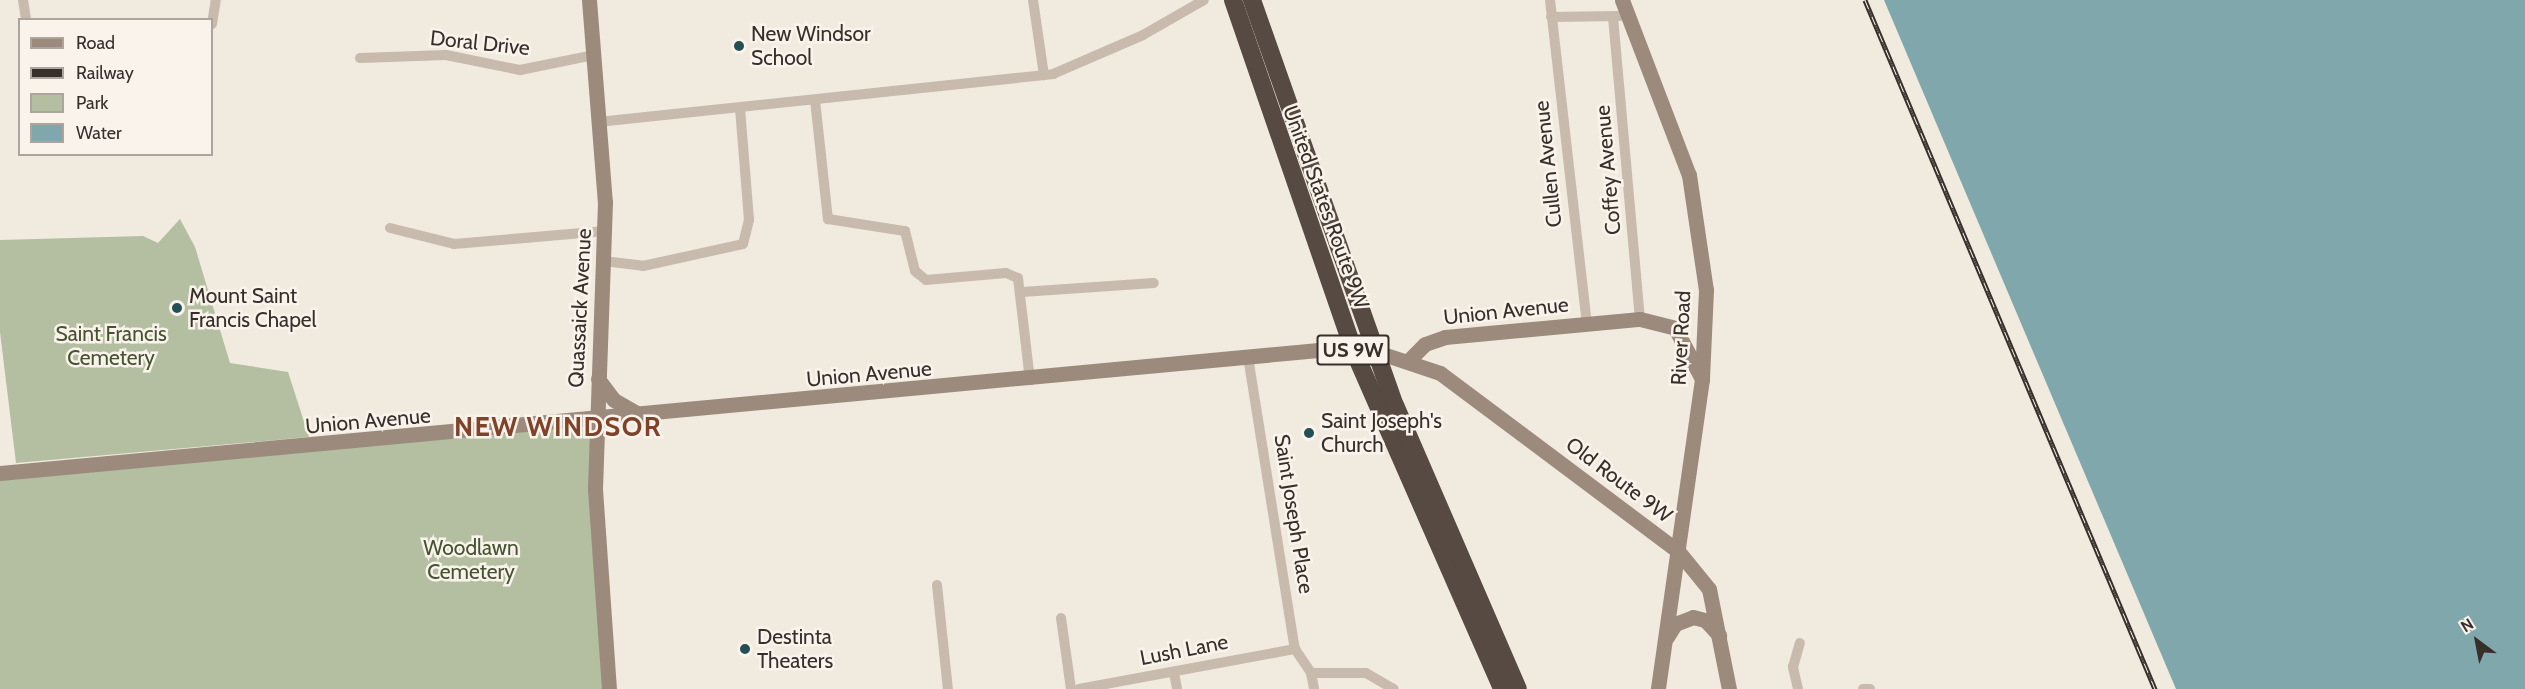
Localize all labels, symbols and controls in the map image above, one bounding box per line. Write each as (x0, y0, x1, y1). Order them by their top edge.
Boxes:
legend (18, 18, 213, 156)
place label: New Windsor School (751, 21, 871, 71)
street label: Doral Drive (429, 25, 531, 61)
text: Road (76, 32, 115, 54)
marker: New Windsor School (732, 39, 746, 53)
text: Railway (76, 62, 134, 84)
text: Park (76, 92, 108, 114)
street label: Cullen Avenue (1529, 99, 1567, 229)
street label: United States Route 9W (1278, 102, 1374, 312)
street label: Coffey Avenue (1590, 104, 1626, 236)
text: Water (76, 122, 122, 144)
street label: Quassaick Avenue (563, 228, 597, 388)
place label: Mount Saint Francis Chapel (189, 283, 317, 333)
street label: River Road (1666, 290, 1696, 386)
street label: Union Avenue (1442, 292, 1570, 330)
marker: Mount Saint Francis Chapel (170, 301, 184, 315)
park label: Saint Francis Cemetery (55, 321, 167, 371)
road number: US 9W (1316, 333, 1390, 367)
street label: Union Avenue (805, 356, 933, 392)
street label: Union Avenue (304, 403, 432, 439)
place label: Saint Joseph's Church (1321, 408, 1442, 458)
district label: NEW WINDSOR (454, 411, 662, 443)
marker: Saint Joseph's Church (1302, 426, 1316, 440)
street label: Saint Joseph Place (1269, 432, 1319, 596)
street label: Old Route 9W (1561, 432, 1677, 528)
park label: Woodlawn Cemetery (423, 535, 519, 585)
north arrow (2447, 611, 2507, 671)
text: N (2457, 614, 2477, 636)
place label: Destinta Theaters (757, 624, 833, 674)
street label: Lush Lane (1138, 629, 1230, 671)
marker: Destinta Theaters (738, 642, 752, 656)

